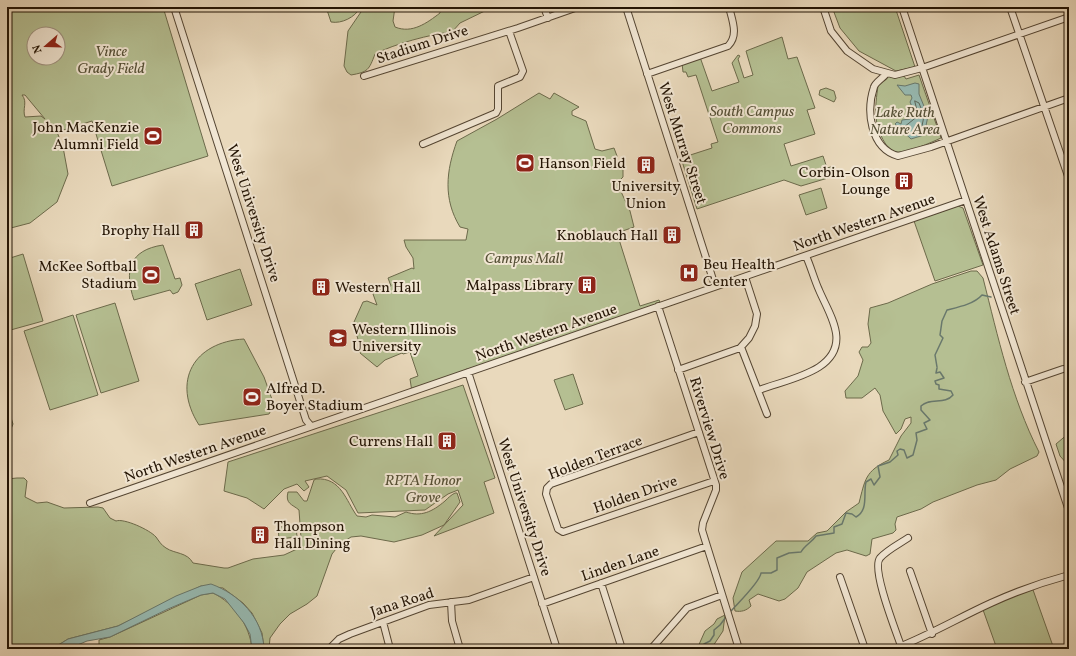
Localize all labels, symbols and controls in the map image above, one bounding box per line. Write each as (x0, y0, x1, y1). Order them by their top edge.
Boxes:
street label: Stadium Drive (374, 21, 471, 70)
north arrow (26, 26, 66, 66)
park label: Vince Grady Field (77, 42, 145, 80)
text: N (30, 43, 46, 55)
street label: West Murray Street (652, 80, 711, 207)
park label: South Campus Commons (710, 102, 795, 140)
park label: Lake Ruth Nature Area (870, 103, 940, 141)
place label: John MacKenzie Alumni Field (32, 118, 139, 156)
sports icon: John MacKenzie Alumni Field (142, 125, 164, 147)
street label: West University Drive (220, 142, 285, 285)
sports icon: Hanson Field (514, 152, 536, 174)
place label: Hanson Field (539, 154, 626, 175)
building icon: University Union (635, 154, 657, 176)
place label: Corbin-Olson Lounge (799, 163, 890, 201)
building icon: Corbin-Olson Lounge (893, 170, 915, 192)
place label: University Union (611, 177, 681, 215)
street label: North Western Avenue (791, 189, 938, 258)
street label: West Adams Street (966, 193, 1025, 318)
building icon: Brophy Hall (183, 219, 205, 241)
place label: Brophy Hall (101, 221, 180, 242)
building icon: Knoblauch Hall (661, 224, 683, 246)
place label: Knoblauch Hall (557, 226, 658, 247)
park label: Campus Mall (485, 249, 564, 270)
place label: Beu Health Center (703, 255, 776, 293)
place label: McKee Softball Stadium (39, 257, 137, 295)
hospital icon: Beu Health Center (678, 262, 700, 284)
sports icon: McKee Softball Stadium (140, 264, 162, 286)
building icon: Malpass Library (576, 274, 598, 296)
building icon: Western Hall (310, 276, 332, 298)
place label: Malpass Library (466, 276, 573, 297)
place label: Western Hall (335, 278, 421, 299)
street label: North Western Avenue (473, 299, 620, 368)
place label: Western Illinois University (352, 320, 457, 358)
school or university icon: Western Illinois University (327, 327, 349, 349)
street label: Riverview Drive (683, 375, 734, 482)
place label: Alfred D. Boyer Stadium (266, 379, 363, 417)
sports icon: Alfred D. Boyer Stadium (241, 386, 263, 408)
street label: North Western Avenue (122, 420, 269, 489)
building icon: Currens Hall (436, 430, 458, 452)
street label: Holden Terrace (545, 431, 646, 486)
place label: Currens Hall (349, 432, 433, 453)
street label: West University Drive (491, 436, 556, 579)
park label: RPTA Honor Grove (385, 471, 462, 509)
street label: Holden Drive (591, 471, 680, 520)
place label: Thompson Hall Dining (274, 517, 351, 555)
building icon: Thompson Hall Dining (249, 524, 271, 546)
street label: Linden Lane (579, 541, 662, 588)
street label: Jana Road (368, 583, 437, 624)

